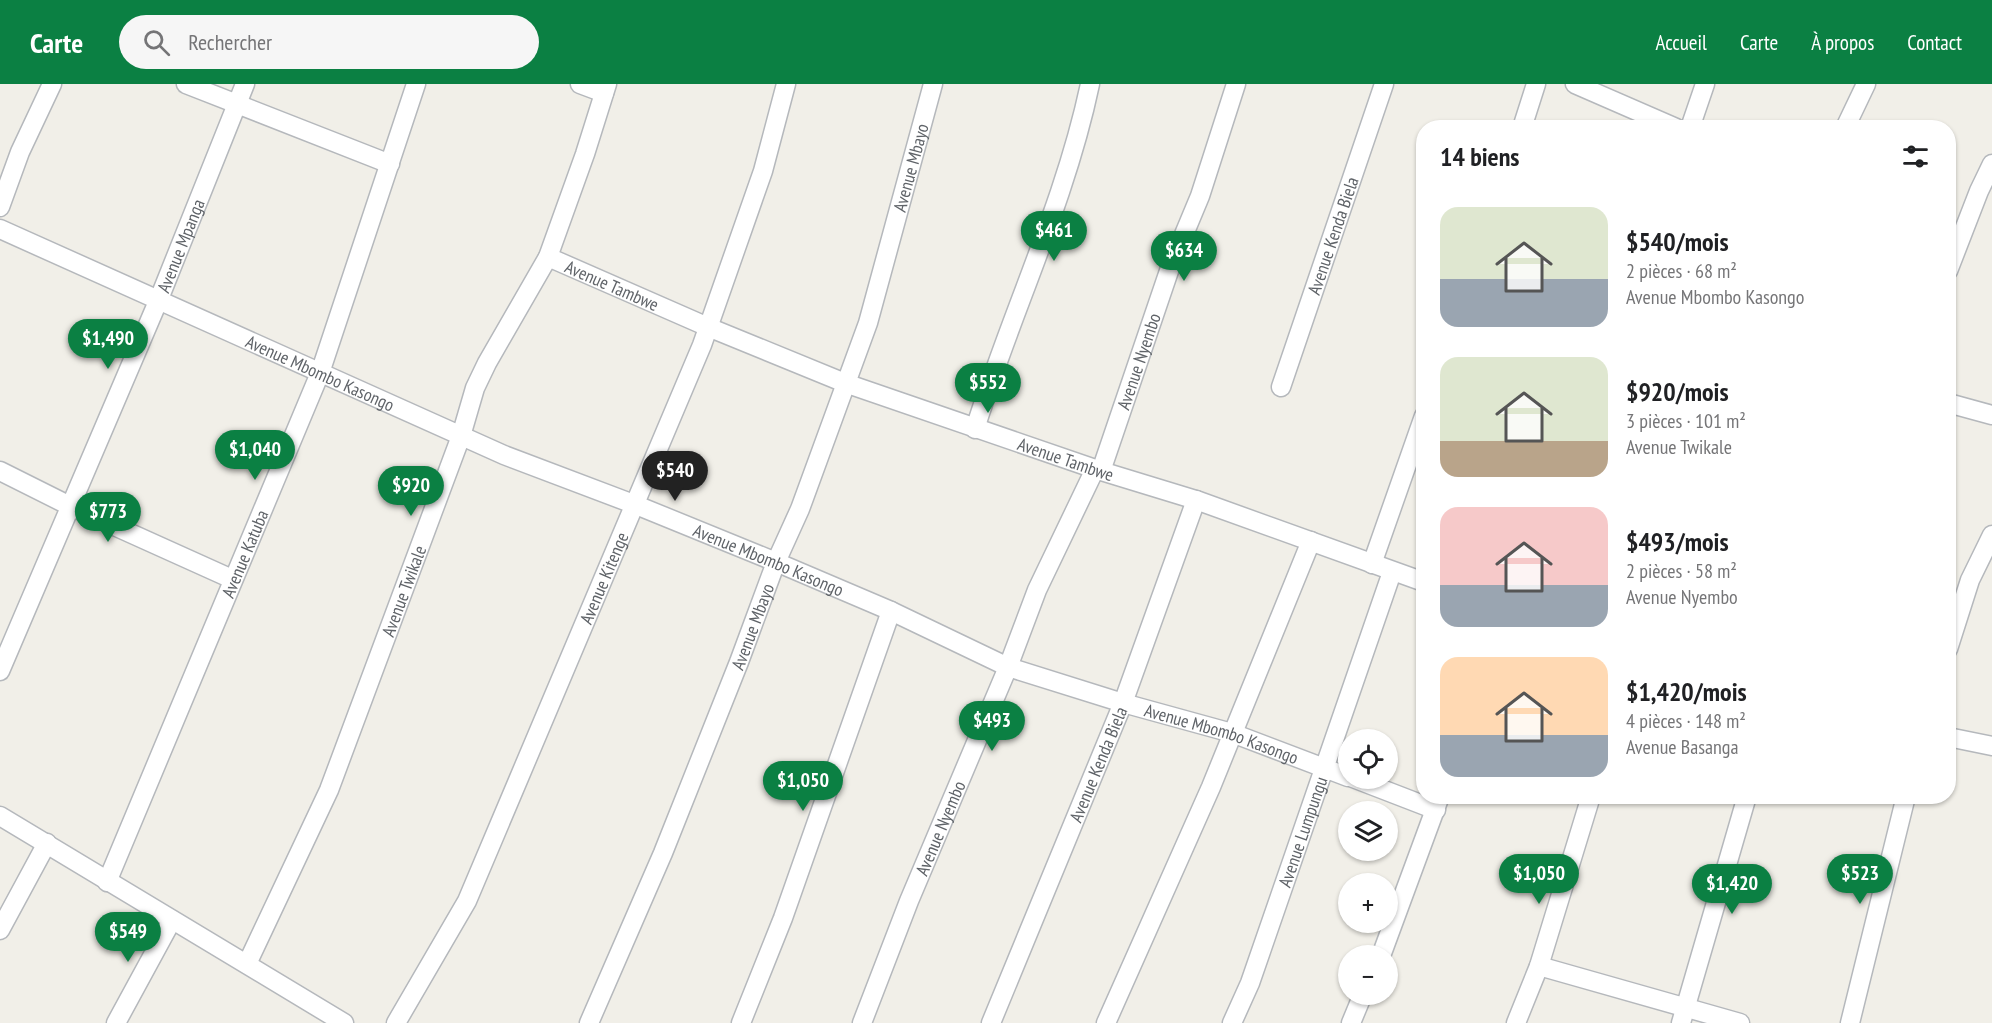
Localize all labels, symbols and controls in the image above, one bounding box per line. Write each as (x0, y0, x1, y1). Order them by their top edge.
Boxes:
search box (119, 15, 539, 69)
text: Carte (30, 24, 83, 61)
icon: search (140, 26, 173, 59)
text: Rechercher (188, 28, 272, 56)
text: Accueil (1655, 29, 1707, 56)
text: Carte (1740, 29, 1778, 56)
text: À propos (1811, 29, 1874, 56)
text: Contact (1907, 29, 1962, 56)
street label: Avenue Mbayo (887, 121, 933, 214)
text: 14 biens (1440, 140, 1519, 173)
icon: filters (1899, 140, 1932, 173)
street label: Avenue Kenda Biela (1302, 174, 1363, 297)
street label: Avenue Mpanga (151, 196, 209, 296)
pin: $461 (1018, 211, 1090, 262)
text: $461 (1035, 217, 1073, 243)
text: $540/mois (1626, 225, 1729, 258)
pin: $634 (1148, 231, 1220, 282)
icon: home (1488, 231, 1560, 303)
text: $634 (1165, 237, 1203, 263)
street label: Avenue Tambwe (562, 254, 663, 316)
text: 2 pièces · 68 m² (1626, 258, 1737, 284)
text: Avenue Mbombo Kasongo (1626, 284, 1804, 310)
street label: Avenue Nyembo (1111, 310, 1165, 412)
pin: $1,490 (59, 319, 157, 370)
text: $1,490 (82, 325, 134, 351)
street label: Avenue Mbombo Kasongo (242, 329, 398, 416)
pin: $552 (952, 363, 1024, 414)
text: $552 (969, 369, 1007, 395)
text: $920/mois (1626, 375, 1729, 408)
icon: home (1488, 381, 1560, 453)
text: 3 pièces · 101 m² (1626, 408, 1746, 434)
pin: $1,040 (206, 430, 304, 481)
street label: Avenue Tambwe (1015, 432, 1116, 486)
text: Avenue Twikale (1626, 434, 1732, 460)
text: $1,040 (229, 436, 281, 462)
pin: $540 (639, 451, 711, 502)
text: $540 (656, 457, 694, 483)
pin: $920 (375, 466, 447, 517)
text: $920 (392, 472, 430, 498)
pin: $773 (72, 492, 144, 543)
text: $773 (89, 498, 127, 524)
street label: Avenue Katuba (216, 506, 273, 601)
street label: Avenue Mbombo Kasongo (690, 518, 848, 601)
text: $493/mois (1626, 525, 1729, 558)
street label: Avenue Kitenge (574, 528, 633, 627)
icon: home (1488, 531, 1560, 603)
street label: Avenue Twikale (376, 542, 431, 639)
text: 2 pièces · 58 m² (1626, 558, 1737, 584)
street label: Avenue Mbayo (726, 580, 779, 673)
text: Avenue Nyembo (1626, 584, 1738, 610)
text: $1,420/mois (1626, 675, 1747, 708)
icon: home (1488, 681, 1560, 753)
street label: Avenue Mbombo Kasongo (1142, 698, 1302, 769)
pin: $493 (956, 701, 1028, 752)
street label: Avenue Kenda Biela (1064, 703, 1132, 825)
text: $493 (973, 707, 1011, 733)
text: 4 pièces · 148 m² (1626, 708, 1746, 734)
map controls (1338, 729, 1398, 1005)
button: locate (1338, 729, 1398, 789)
text: Avenue Basanga (1626, 734, 1738, 760)
pin: $1,050 (754, 761, 852, 812)
text: $1,050 (777, 767, 829, 793)
street label: Avenue Lumpungu (1273, 773, 1332, 890)
street label: Avenue Nyembo (910, 777, 970, 879)
button: layers (1338, 801, 1398, 861)
pin: $1,050 (1490, 854, 1588, 905)
pin: $523 (1824, 854, 1896, 905)
text: $1,050 (1513, 860, 1565, 886)
text: $523 (1841, 860, 1879, 886)
pin: $1,420 (1683, 864, 1781, 915)
text: $1,420 (1706, 870, 1758, 896)
button: + (1338, 873, 1398, 933)
pin: $549 (92, 912, 164, 963)
text: $549 (109, 918, 147, 944)
button: − (1338, 945, 1398, 1005)

